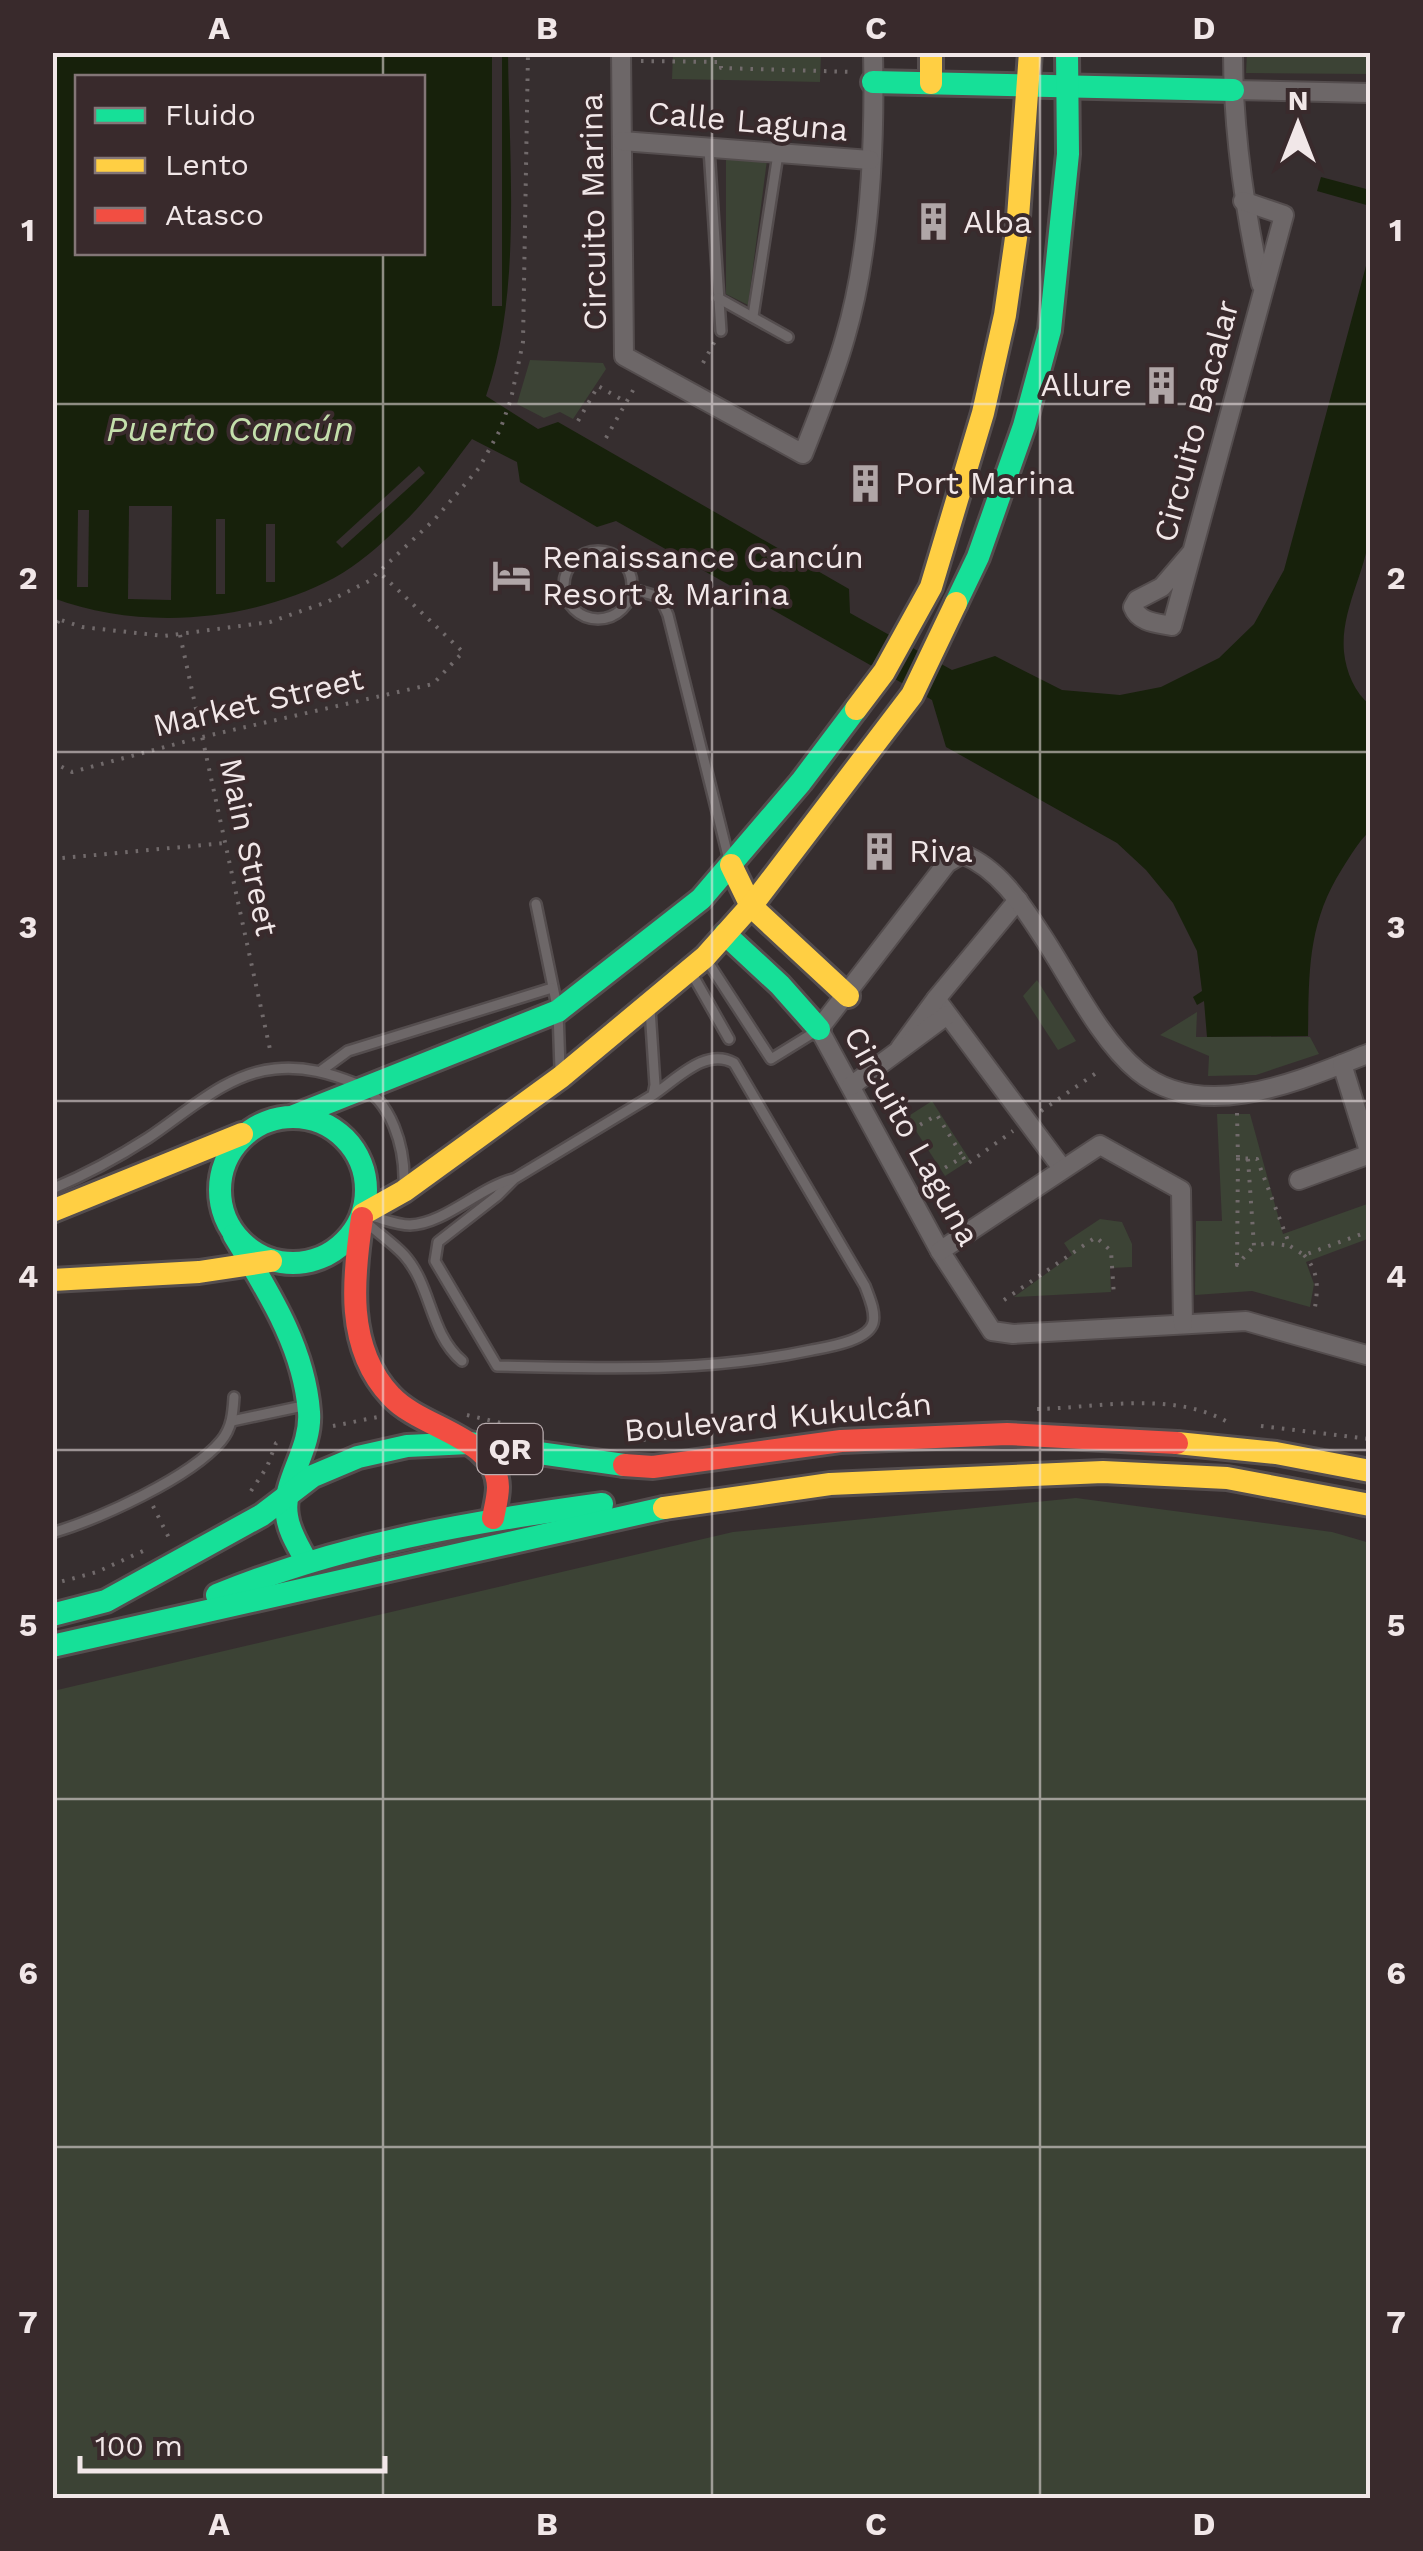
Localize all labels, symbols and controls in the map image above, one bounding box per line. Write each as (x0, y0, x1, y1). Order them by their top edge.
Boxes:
text: A (208, 9, 230, 47)
text: B (536, 9, 558, 47)
text: C (865, 9, 887, 47)
text: D (1193, 9, 1215, 47)
legend (75, 75, 425, 255)
north arrow (1248, 75, 1348, 175)
text: N (1288, 84, 1308, 117)
street label: Circuito Marina (572, 93, 614, 331)
street label: Calle Laguna (646, 93, 850, 149)
text: Fluido (165, 97, 256, 132)
text: Lento (165, 147, 249, 182)
text: Atasco (165, 197, 264, 232)
building icon: Alba (912, 201, 954, 243)
place label: Alba (963, 203, 1032, 241)
text: 1 (21, 211, 35, 249)
text: 1 (1389, 211, 1403, 249)
street label: Circuito Bacalar (1145, 296, 1247, 546)
building icon: Allure (1141, 364, 1183, 406)
place label: Allure (1041, 366, 1132, 404)
water label: Puerto Cancún (106, 408, 354, 450)
building icon: Port Marina (844, 462, 886, 504)
place label: Port Marina (895, 464, 1075, 502)
place label: Renaissance Cancún Resort & Marina (542, 538, 864, 613)
hotel icon: Renaissance Cancún Resort & Marina (491, 554, 533, 596)
text: 2 (18, 559, 38, 597)
text: 2 (1386, 559, 1406, 597)
street label: Market Street (149, 659, 367, 745)
street label: Main Street (212, 755, 286, 939)
building icon: Riva (858, 830, 900, 872)
place label: Riva (909, 832, 973, 870)
text: 3 (19, 908, 37, 946)
text: 3 (1387, 908, 1405, 946)
street label: Circuito Laguna (836, 1020, 988, 1252)
text: 4 (18, 1257, 38, 1295)
text: 4 (1386, 1257, 1406, 1295)
street label: Boulevard Kukulcán (622, 1385, 934, 1449)
road number: QR (478, 1424, 542, 1474)
text: 5 (19, 1606, 37, 1644)
text: 5 (1387, 1606, 1405, 1644)
text: 6 (18, 1954, 38, 1992)
text: 6 (1386, 1954, 1406, 1992)
text: 7 (18, 2303, 38, 2341)
text: 7 (1386, 2303, 1406, 2341)
scale bar (80, 2411, 385, 2473)
text: 100 m (95, 2428, 183, 2463)
text: A (208, 2505, 230, 2543)
text: B (536, 2505, 558, 2543)
text: C (865, 2505, 887, 2543)
text: D (1193, 2505, 1215, 2543)

